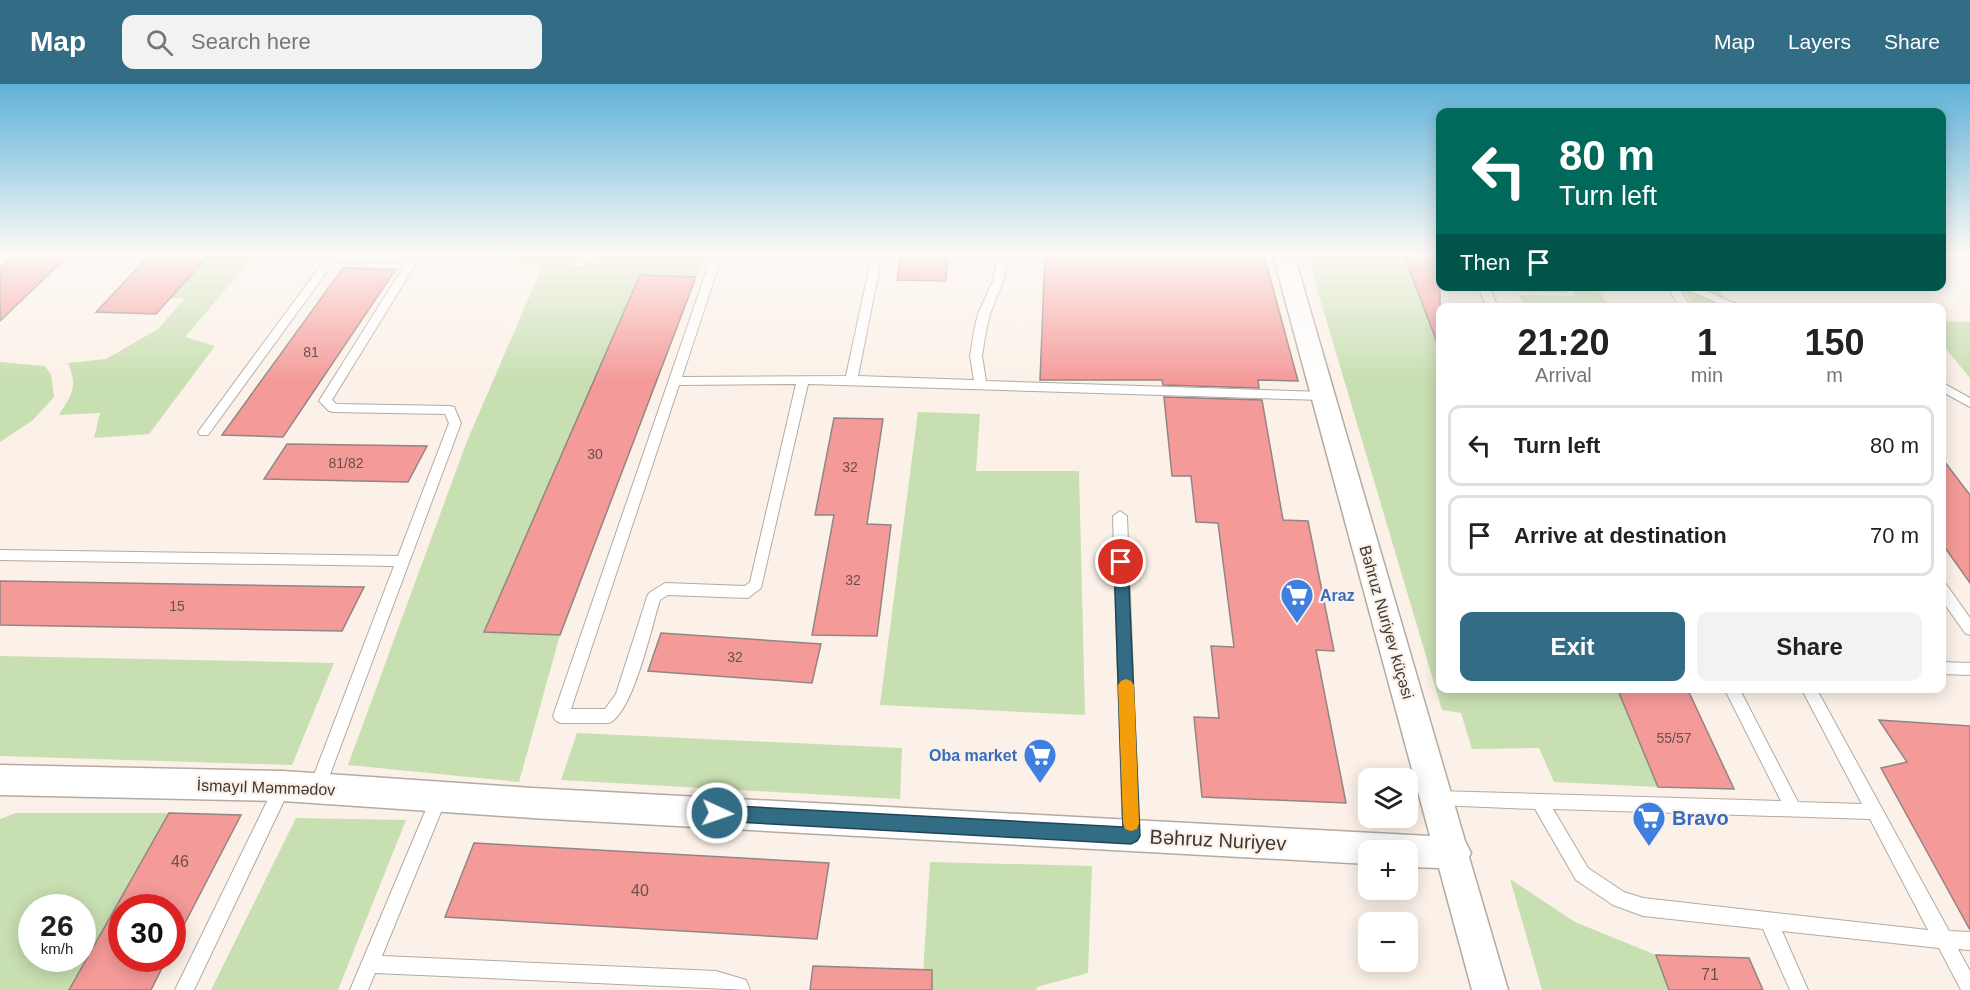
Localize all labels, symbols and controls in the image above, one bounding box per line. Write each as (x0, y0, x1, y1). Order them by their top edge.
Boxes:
search box (122, 15, 542, 69)
text: Map (30, 26, 86, 57)
icon: search (143, 26, 176, 59)
text: Search here (191, 29, 311, 54)
text: Map (1714, 30, 1755, 53)
text: Layers (1788, 30, 1851, 53)
text: Share (1884, 30, 1940, 53)
icon: left (1460, 132, 1538, 210)
text: 80 m (1559, 132, 1655, 179)
text: Turn left (1559, 181, 1657, 211)
icon: arrive (1522, 246, 1555, 279)
text: Then (1460, 250, 1510, 275)
text: 21:20 (1517, 322, 1609, 363)
text: 1 (1697, 322, 1717, 363)
text: 150 (1804, 322, 1865, 363)
house number: 81 (303, 344, 319, 360)
text: Arrival (1535, 364, 1592, 386)
text: min (1691, 364, 1723, 386)
text: m (1826, 364, 1843, 386)
icon: left (1463, 429, 1496, 462)
text: Turn left (1514, 433, 1600, 458)
text: 80 m (1870, 433, 1919, 458)
house number: 30 (587, 446, 603, 462)
house number: 81/82 (328, 455, 364, 471)
house number: 32 (842, 459, 858, 475)
icon: arrive (1463, 519, 1496, 552)
text: Arrive at destination (1514, 523, 1727, 548)
text: 70 m (1870, 523, 1919, 548)
pin (1095, 536, 1146, 587)
street label: Bəhruz Nuriyev küçəsi (1356, 543, 1417, 701)
icon: arrive (1104, 545, 1137, 578)
house number: 32 (845, 572, 861, 588)
supermarket icon: Araz (1279, 577, 1315, 624)
place label: Araz (1320, 587, 1355, 604)
house number: 15 (169, 598, 185, 614)
button: Exit (1460, 612, 1685, 681)
button: Share (1697, 612, 1922, 681)
house number: 32 (727, 649, 743, 665)
house number: 55/57 (1656, 730, 1692, 746)
supermarket icon: Oba market (1022, 737, 1058, 784)
place label: Oba market (929, 747, 1018, 764)
map controls (1358, 768, 1418, 972)
button: layers (1358, 768, 1418, 828)
street label: İsmayıl Məmmədov (196, 776, 336, 798)
position arrow (685, 781, 749, 845)
supermarket icon: Bravo (1631, 800, 1667, 847)
place label: Bravo (1672, 807, 1729, 829)
street label: Bəhruz Nuriyev (1149, 825, 1287, 855)
button: + (1358, 840, 1418, 900)
house number: 46 (171, 853, 189, 870)
house number: 40 (631, 882, 649, 899)
speed limit sign: 30 (108, 894, 186, 972)
text: 26 (40, 909, 74, 942)
button: − (1358, 912, 1418, 972)
text: km/h (41, 940, 73, 957)
house number: 71 (1701, 966, 1719, 983)

